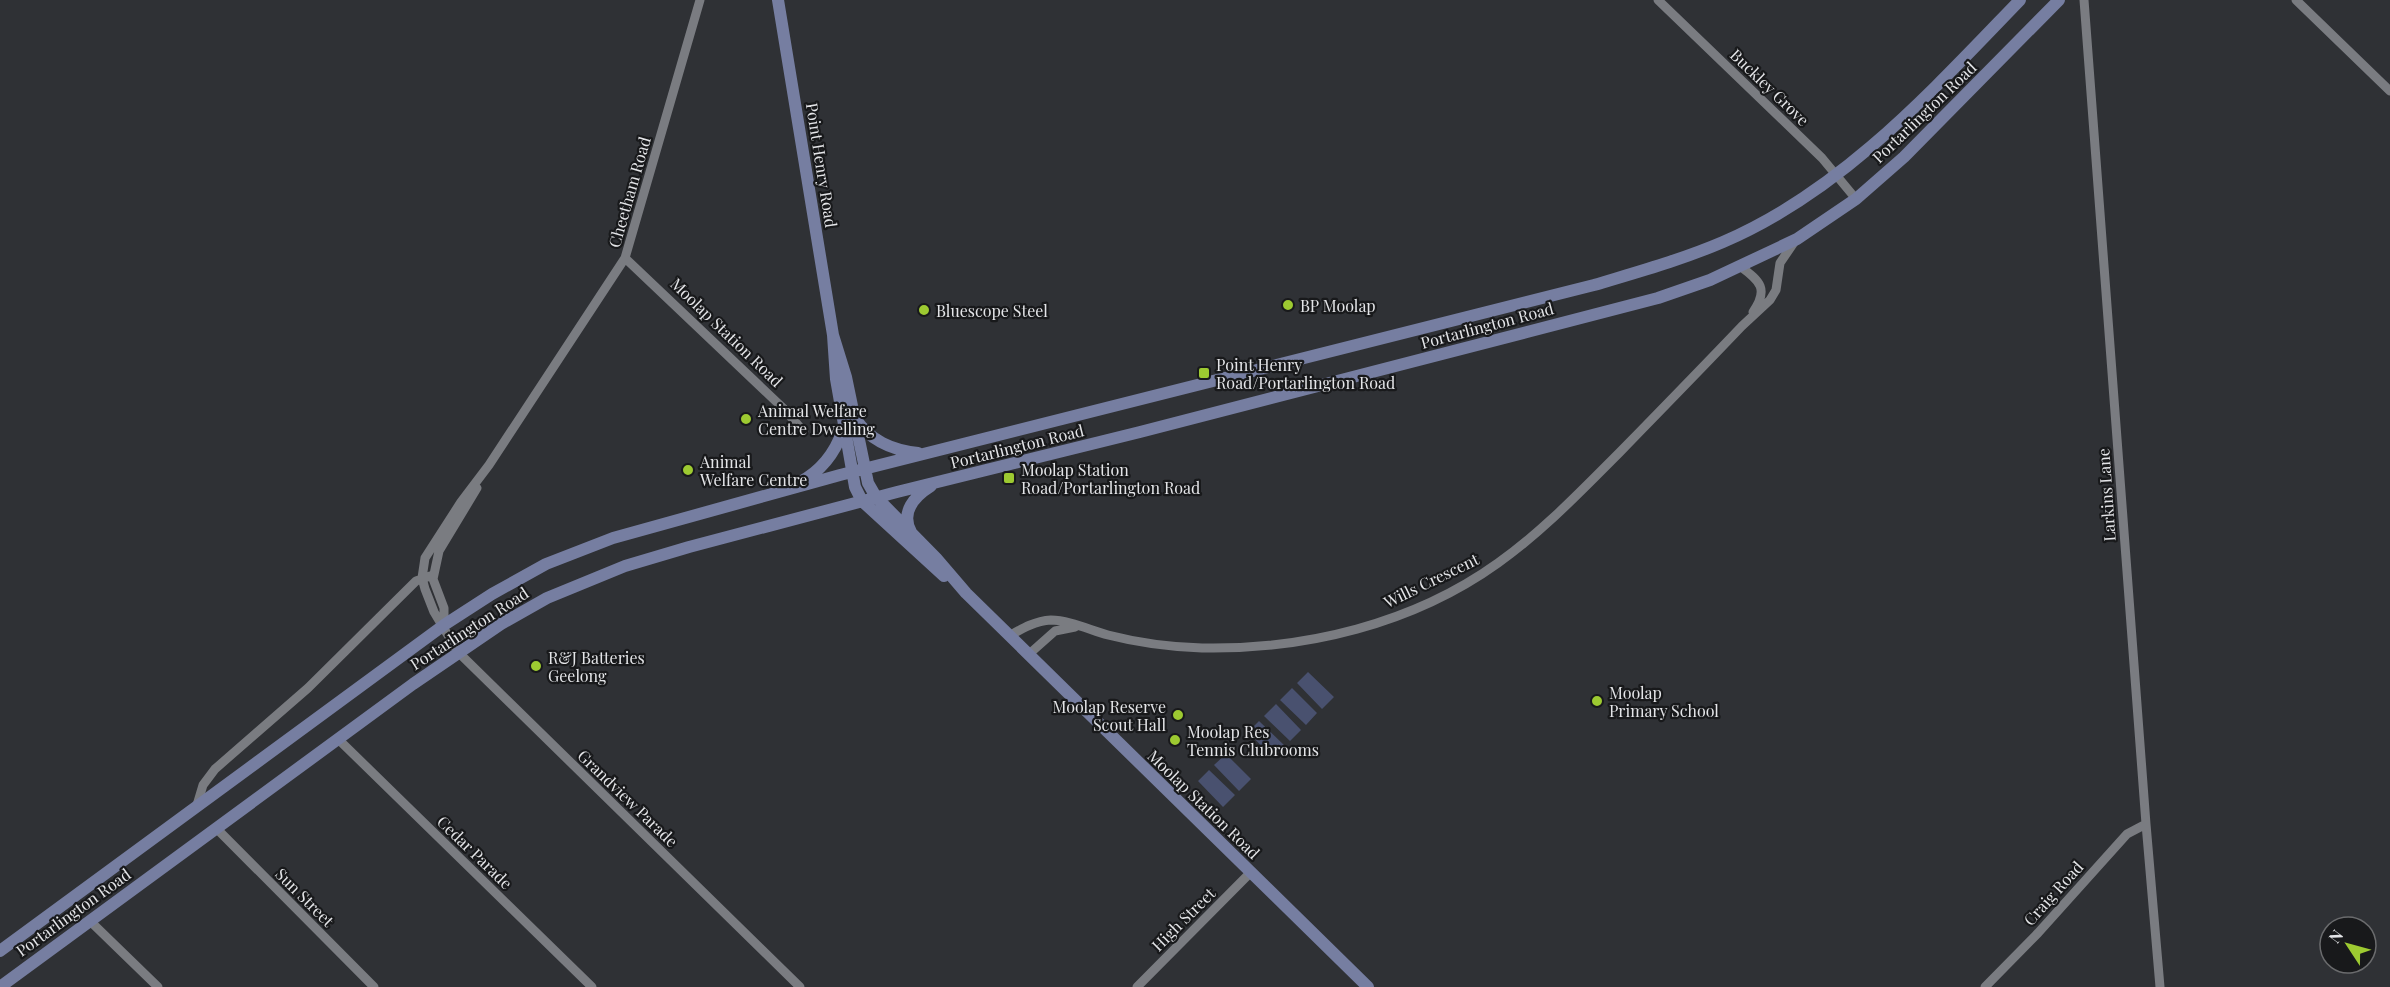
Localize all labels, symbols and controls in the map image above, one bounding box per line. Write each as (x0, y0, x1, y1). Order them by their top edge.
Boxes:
street label: Buckley Grove (1726, 44, 1814, 130)
street label: Portarlington Road (1867, 57, 1981, 167)
street label: Point Henry Road (802, 101, 842, 229)
street label: Cheetham Road (603, 134, 655, 250)
street label: Moolap Station Road (666, 273, 788, 391)
place label: BP Moolap (1300, 295, 1376, 316)
street label: Portarlington Road (1418, 297, 1556, 353)
marker: BP Moolap (1281, 298, 1295, 312)
place label: Bluescope Steel (936, 300, 1048, 321)
marker: Bluescope Steel (917, 303, 931, 317)
place label: Point Henry Road/Portarlington Road (1216, 354, 1395, 393)
marker: Point Henry Road/Portarlington Road (1197, 366, 1211, 380)
place label: Animal Welfare Centre Dwelling (757, 400, 875, 439)
marker: Animal Welfare Centre Dwelling (739, 412, 753, 426)
street label: Portarlington Road (948, 419, 1086, 473)
street label: Larkins Lane (2092, 448, 2120, 542)
place label: Animal Welfare Centre (699, 451, 807, 490)
place label: Moolap Station Road/Portarlington Road (1021, 459, 1200, 498)
marker: Animal Welfare Centre (681, 463, 695, 477)
marker: Moolap Station Road/Portarlington Road (1002, 471, 1016, 485)
street label: Wills Crescent (1379, 548, 1482, 612)
street label: Portarlington Road (406, 582, 532, 674)
place label: R&J Batteries Geelong (548, 647, 645, 686)
marker: R&J Batteries Geelong (529, 659, 543, 673)
place label: Moolap Primary School (1609, 682, 1719, 721)
marker: Moolap Primary School (1590, 694, 1604, 708)
place label: Moolap Reserve Scout Hall (1053, 696, 1166, 735)
marker: Moolap Reserve Scout Hall (1171, 708, 1185, 722)
place label: Moolap Res Tennis Clubrooms (1187, 721, 1319, 760)
marker: Moolap Res Tennis Clubrooms (1168, 733, 1182, 747)
street label: Grandview Parade (573, 745, 683, 851)
street label: Moolap Station Road (1143, 745, 1265, 863)
street label: Cedar Parade (433, 811, 517, 893)
street label: Craig Road (2019, 856, 2087, 930)
street label: Portarlington Road (11, 863, 135, 961)
street label: Sun Street (271, 863, 339, 931)
street label: High Street (1147, 882, 1220, 955)
north arrow (2318, 915, 2378, 975)
text: N (2324, 925, 2348, 947)

